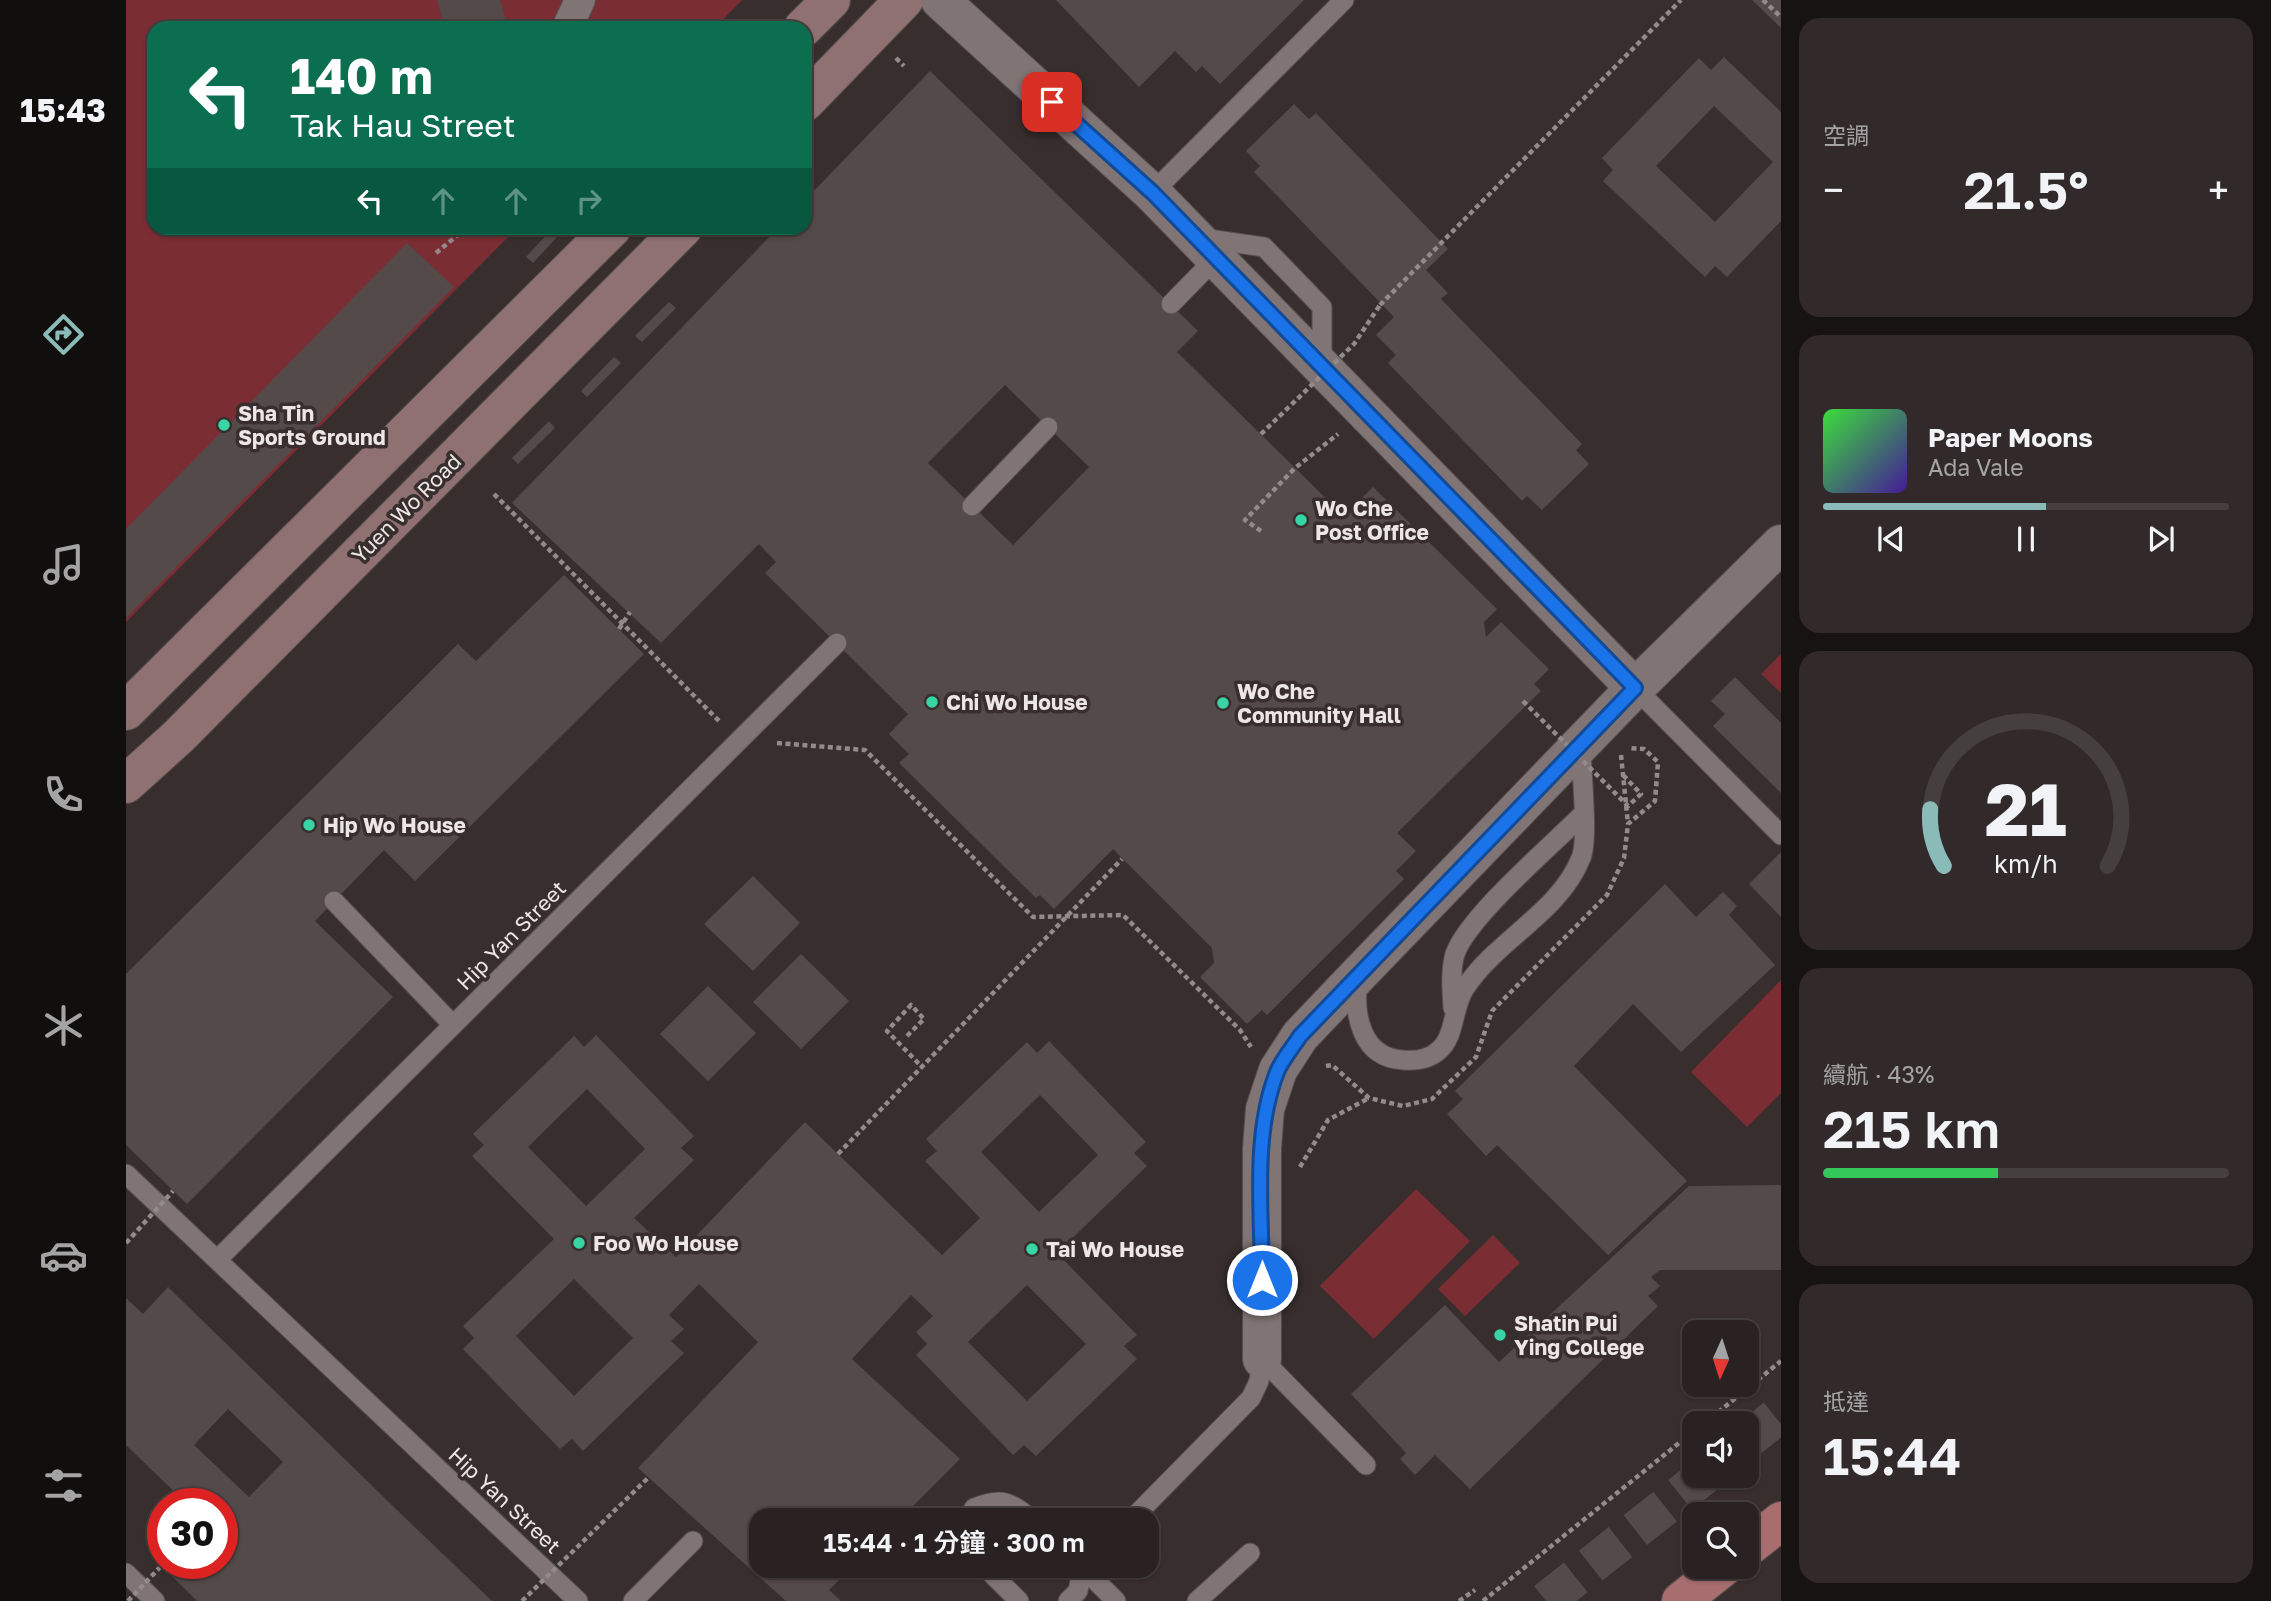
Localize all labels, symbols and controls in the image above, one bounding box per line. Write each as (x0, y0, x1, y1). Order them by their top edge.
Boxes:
text: 140 m (290, 46, 433, 105)
icon: left (175, 49, 266, 140)
pin (1022, 72, 1082, 132)
icon: arrive (1033, 83, 1071, 121)
text: 15:43 (20, 91, 106, 129)
text: Tak Hau Street (290, 106, 516, 144)
text: 空調 (1823, 121, 1869, 149)
text: 21.5° (1964, 158, 2088, 220)
text: − (1823, 167, 1844, 212)
text: + (2208, 167, 2229, 212)
icon: left (351, 182, 389, 220)
icon: ahead (424, 182, 462, 220)
icon: ahead (497, 182, 535, 220)
icon: right (570, 182, 608, 220)
icon: directions (39, 310, 88, 359)
place label: Sha Tin Sports Ground (238, 400, 386, 450)
marker: Sha Tin Sports Ground (216, 417, 232, 433)
text: Paper Moons (1928, 422, 2093, 453)
street label: Yuen Wo Road (346, 448, 466, 568)
text: Ada Vale (1928, 453, 2024, 481)
place label: Wo Che Post Office (1315, 495, 1429, 545)
marker: Wo Che Post Office (1293, 512, 1309, 528)
icon: previous (1872, 520, 1910, 558)
icon: pause (2007, 520, 2045, 558)
icon: next (2142, 520, 2180, 558)
icon: music (39, 540, 88, 589)
place label: Wo Che Community Hall (1237, 678, 1401, 728)
place label: Chi Wo House (946, 689, 1088, 715)
marker: Chi Wo House (924, 694, 940, 710)
marker: Wo Che Community Hall (1215, 695, 1231, 711)
text: 21 (1985, 766, 2067, 853)
icon: phone (39, 770, 88, 819)
place label: Hip Wo House (323, 812, 466, 838)
marker: Hip Wo House (301, 817, 317, 833)
text: km/h (1994, 848, 2058, 879)
street label: Hip Yan Street (451, 875, 571, 995)
icon: climate (39, 1001, 88, 1050)
text: 續航 · 43% (1823, 1060, 1934, 1088)
text: 215 km (1823, 1097, 2000, 1159)
place label: Foo Wo House (593, 1230, 739, 1256)
icon: car (39, 1231, 88, 1280)
marker: Foo Wo House (571, 1235, 587, 1251)
place label: Tai Wo House (1046, 1236, 1184, 1262)
marker: Tai Wo House (1024, 1241, 1040, 1257)
position arrow (1225, 1243, 1299, 1317)
place label: Shatin Pui Ying College (1514, 1310, 1645, 1360)
north arrow (1682, 1320, 1759, 1396)
map controls (1682, 1320, 1759, 1579)
marker: Shatin Pui Ying College (1492, 1327, 1508, 1343)
text: 抵達 (1823, 1387, 1869, 1415)
button: sound (1682, 1411, 1759, 1488)
text: 15:44 (1823, 1424, 1962, 1486)
street label: Hip Yan Street (444, 1441, 566, 1559)
icon: filters (39, 1461, 88, 1510)
speed limit sign: 30 (147, 1488, 238, 1579)
button: search (1682, 1502, 1759, 1579)
text: 15:44 · 1 分鐘 · 300 m (823, 1527, 1085, 1558)

